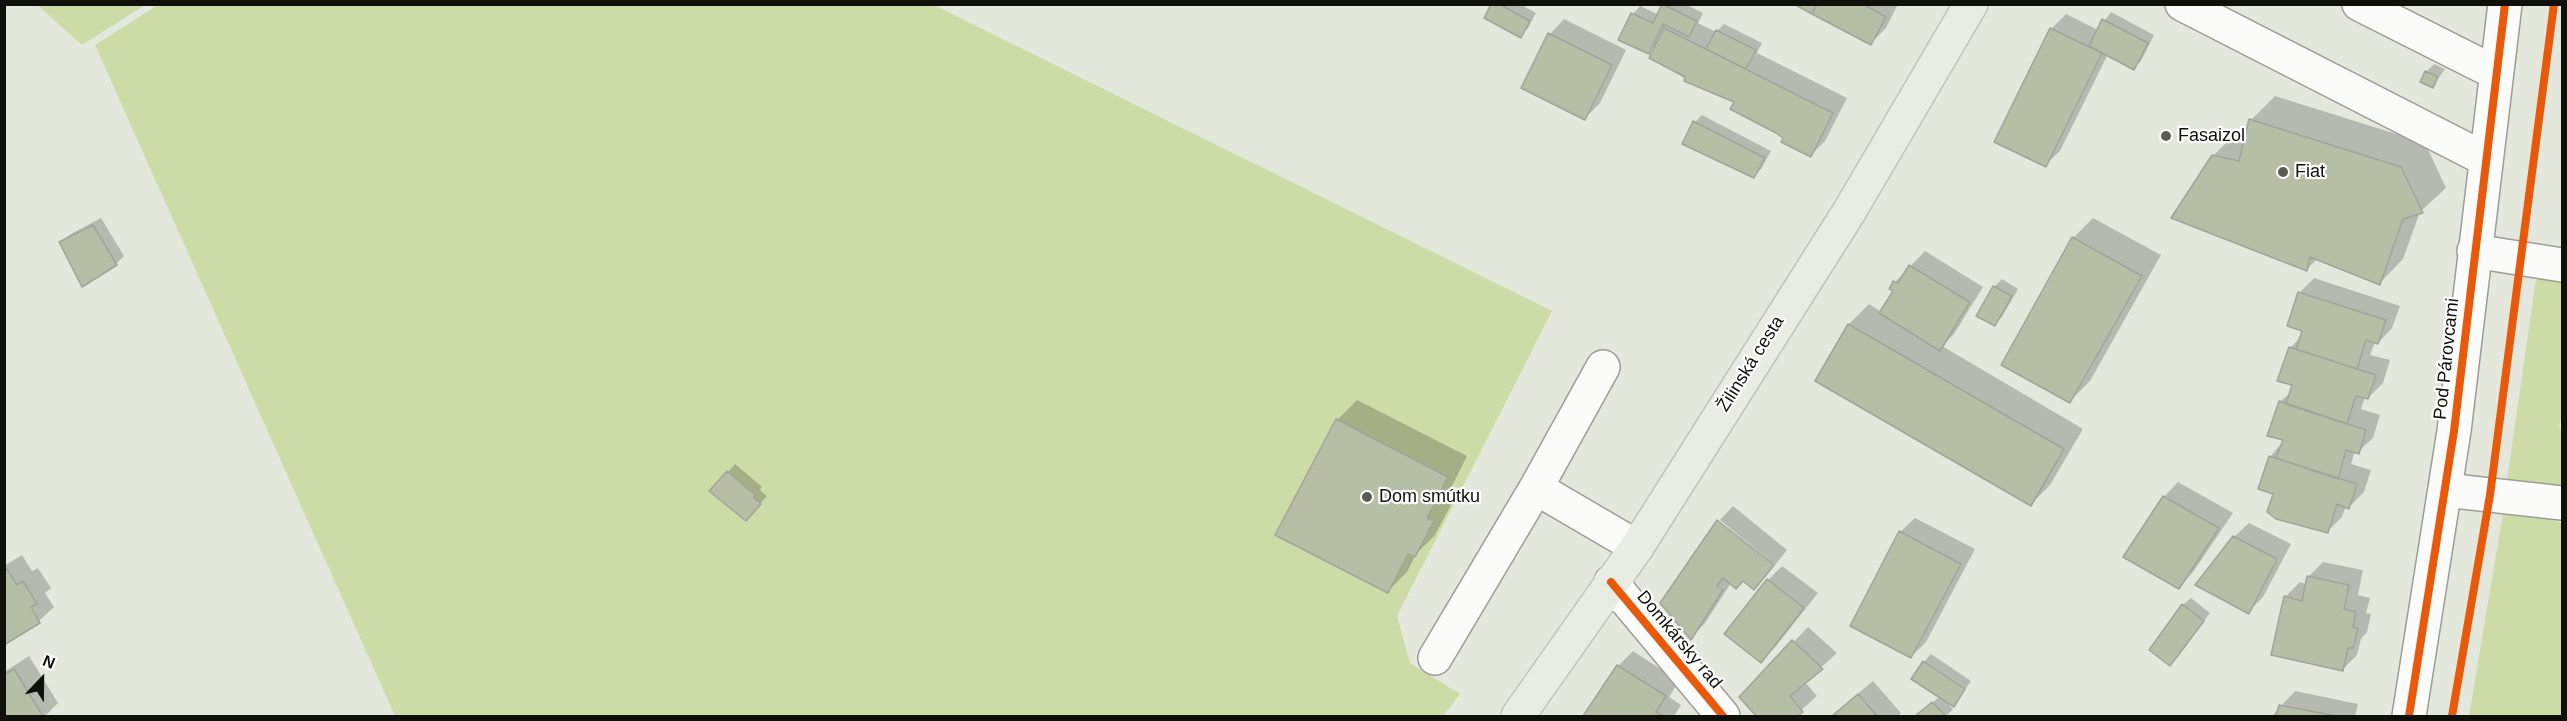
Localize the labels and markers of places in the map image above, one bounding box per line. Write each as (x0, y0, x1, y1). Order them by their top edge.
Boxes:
place label: Fasaizol (2178, 125, 2245, 147)
marker: Fasaizol (2159, 129, 2173, 143)
place label: Fiat (2295, 161, 2325, 183)
marker: Fiat (2276, 165, 2290, 179)
place label: Dom smútku (1379, 486, 1480, 508)
marker: Dom smútku (1360, 490, 1374, 504)

